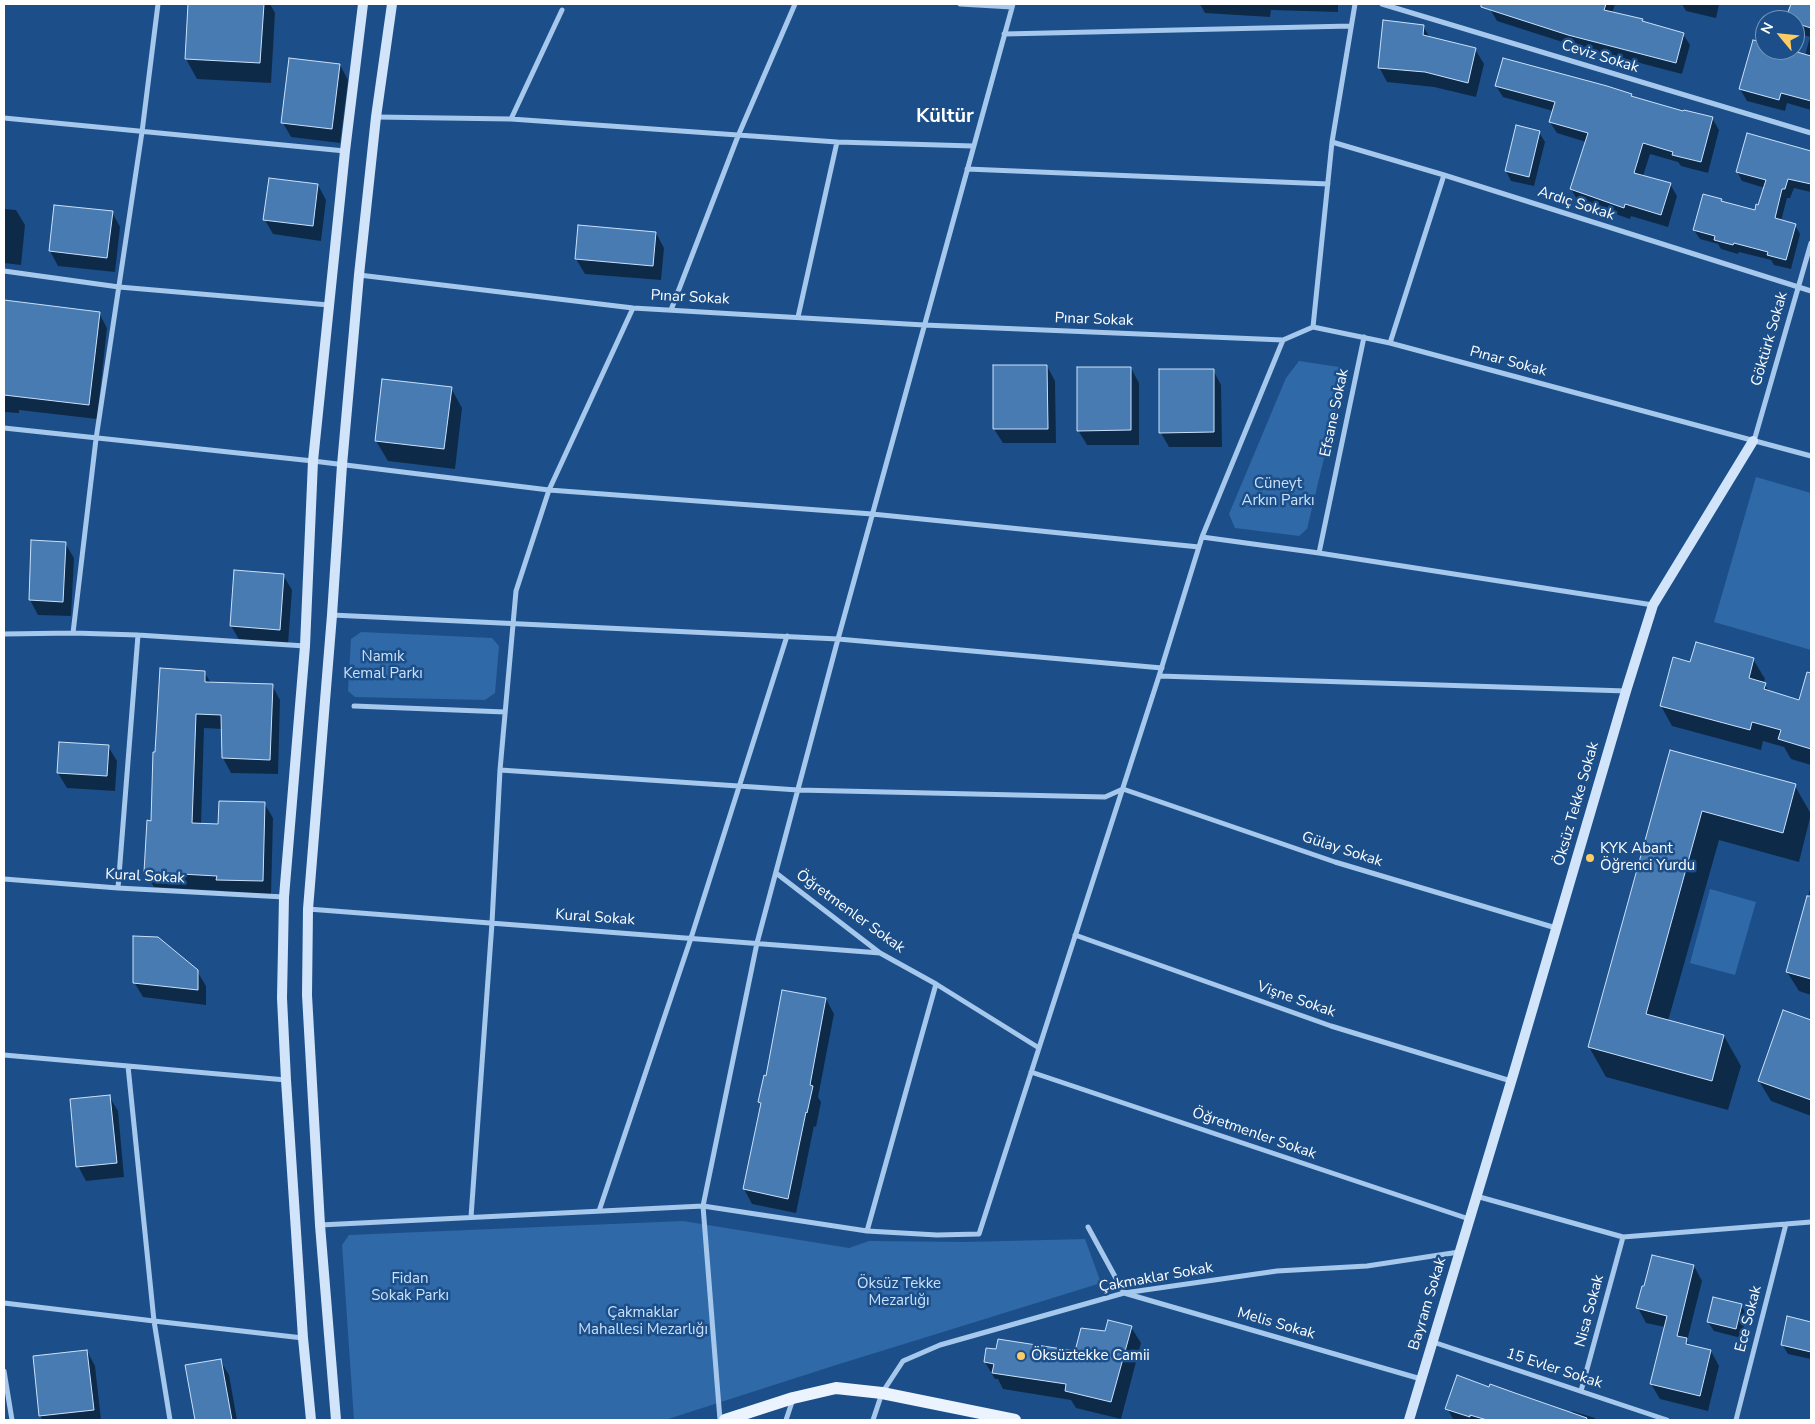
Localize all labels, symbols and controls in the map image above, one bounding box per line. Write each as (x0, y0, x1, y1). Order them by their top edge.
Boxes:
north arrow (1755, 10, 1805, 60)
text: N (1756, 19, 1778, 37)
street label: Ceviz Sokak (1559, 37, 1641, 77)
district label: Kültür (916, 105, 974, 129)
street label: Ardıç Sokak (1535, 183, 1617, 225)
street label: Pınar Sokak (650, 287, 730, 309)
street label: Göktürk Sokak (1748, 290, 1792, 388)
street label: Pınar Sokak (1054, 310, 1134, 330)
street label: Pınar Sokak (1468, 343, 1548, 381)
street label: Efsane Sokak (1317, 367, 1353, 459)
park label: Cüneyt Arkın Parkı (1241, 475, 1315, 510)
park label: Namık Kemal Parkı (343, 648, 423, 683)
street label: Öksüz Tekke Sokak (1551, 740, 1603, 868)
street label: Gülay Sokak (1299, 829, 1385, 871)
place label: KYK Abant Öğrenci Yurdu (1600, 840, 1695, 875)
marker: KYK Abant Öğrenci Yurdu (1584, 852, 1596, 864)
street label: Kural Sokak (105, 866, 185, 888)
street label: Öğretmenler Sokak (792, 866, 908, 958)
street label: Kural Sokak (555, 906, 635, 930)
street label: Vişne Sokak (1254, 978, 1338, 1022)
street label: Öğretmenler Sokak (1190, 1104, 1318, 1164)
street label: Bayram Sokak (1405, 1255, 1451, 1353)
street label: Çakmaklar Sokak (1097, 1259, 1215, 1297)
park label: Fidan Sokak Parkı (371, 1270, 449, 1305)
street label: Nisa Sokak (1572, 1273, 1608, 1349)
park label: Öksüz Tekke Mezarlığı (857, 1275, 941, 1310)
street label: Ece Sokak (1732, 1284, 1766, 1354)
park label: Çakmaklar Mahallesi Mezarlığı (578, 1304, 708, 1339)
street label: Melis Sokak (1235, 1304, 1317, 1344)
street label: 15 Evler Sokak (1504, 1345, 1604, 1393)
place label: Öksüztekke Camii (1031, 1347, 1150, 1365)
marker: Öksüztekke Camii (1015, 1350, 1027, 1362)

